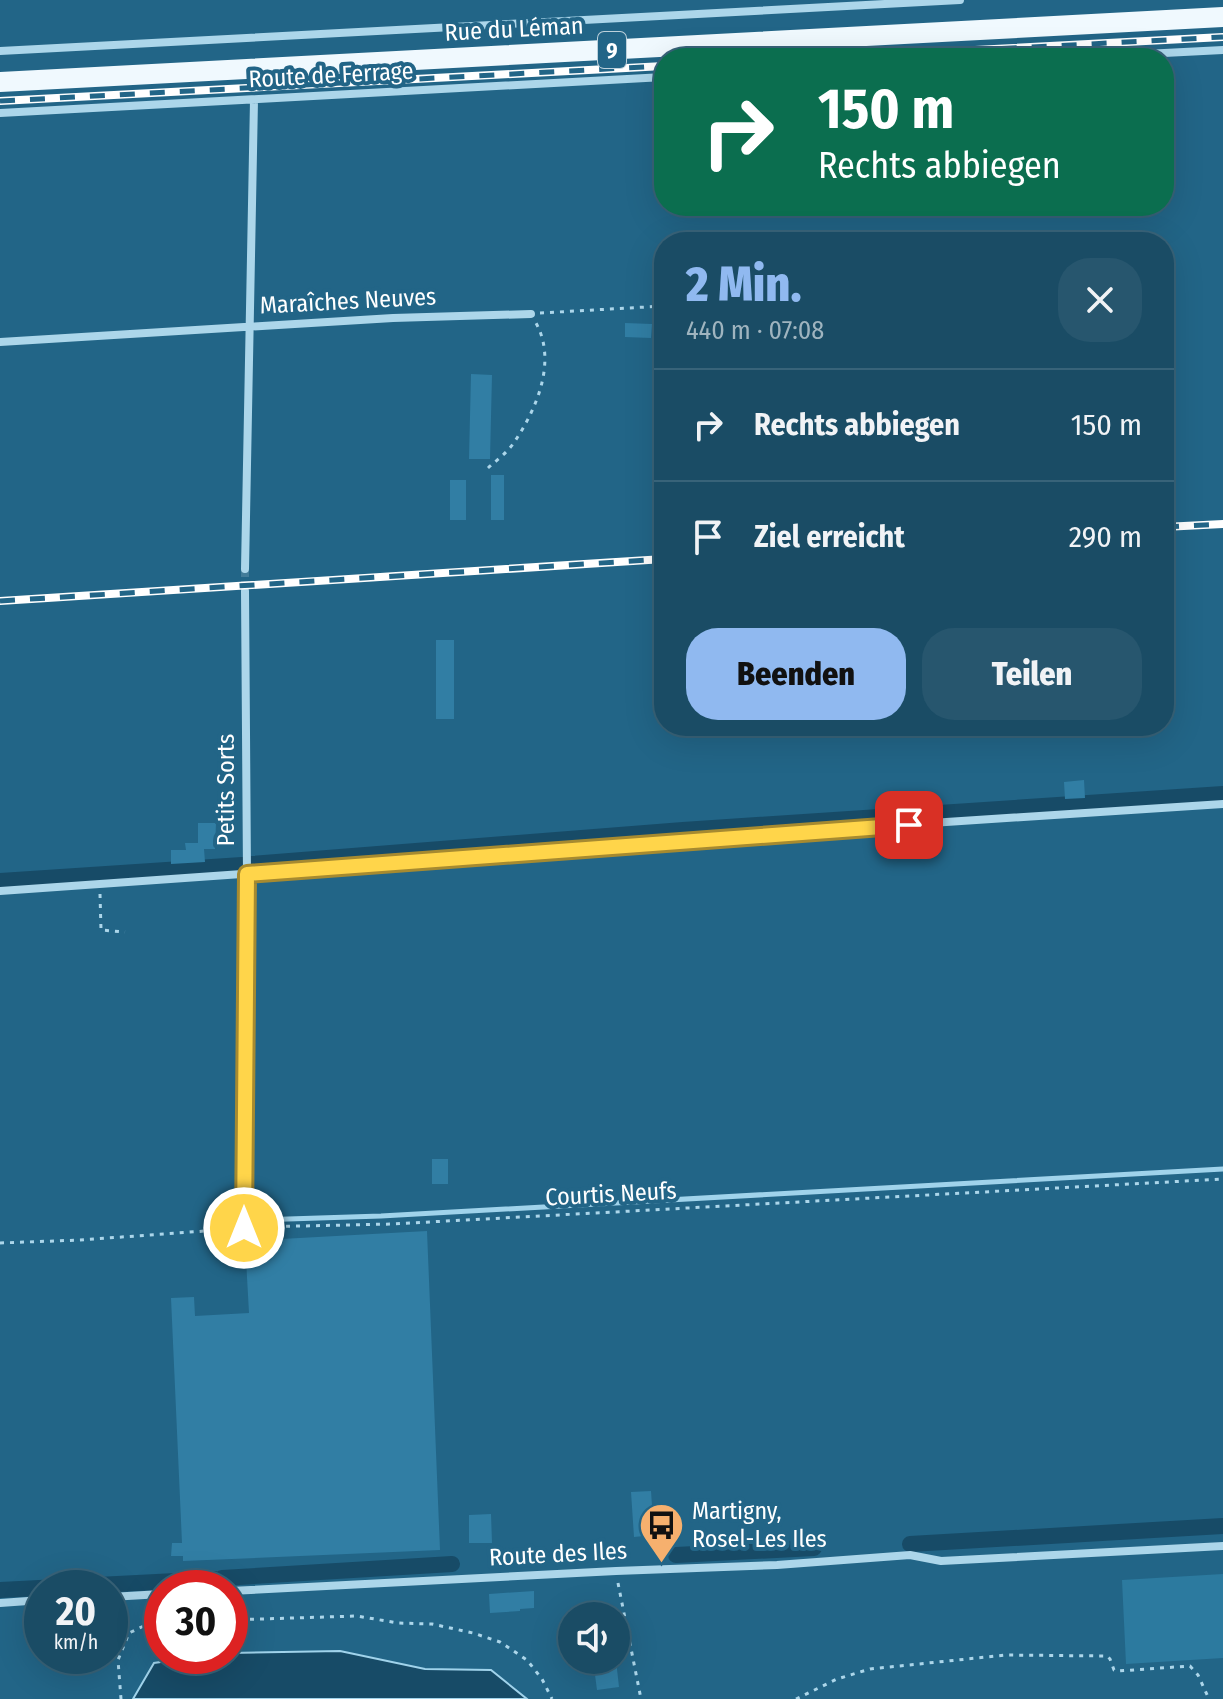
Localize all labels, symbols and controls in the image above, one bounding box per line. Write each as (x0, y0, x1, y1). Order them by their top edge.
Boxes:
street label: Rue du Léman (444, 11, 584, 47)
road number: 9 (598, 32, 626, 68)
street label: Route de Ferrage (248, 57, 414, 93)
text: 150 m (818, 76, 954, 143)
icon: right (686, 80, 790, 184)
text: Rechts abbiegen (818, 144, 1061, 188)
text: 2 Min. (686, 256, 802, 314)
button: close (1058, 258, 1142, 342)
street label: Maraîches Neuves (259, 282, 437, 320)
text: 440 m · 07:08 (686, 315, 824, 346)
icon: right (686, 403, 730, 447)
text: Rechts abbiegen (754, 407, 960, 443)
text: 150 m (1071, 407, 1142, 443)
icon: arrive (686, 515, 730, 559)
text: Ziel erreicht (754, 519, 905, 555)
text: 290 m (1069, 519, 1142, 555)
button: Beenden (686, 628, 906, 720)
button: Teilen (922, 628, 1142, 720)
street label: Petits Sorts (212, 734, 240, 846)
pin (875, 791, 943, 859)
icon: arrive (887, 803, 931, 847)
street label: Courtis Neufs (545, 1177, 677, 1211)
position arrow (202, 1186, 286, 1270)
place label: Martigny, Rosel-Les Iles (692, 1497, 827, 1553)
bus stop icon: Martigny, Rosel-Les Iles (637, 1501, 685, 1564)
street label: Route des Iles (488, 1536, 628, 1572)
speed limit sign: 30 (144, 1570, 248, 1674)
text: 20 (56, 1588, 96, 1636)
map controls (558, 1602, 630, 1674)
button: sound (558, 1602, 630, 1674)
text: km/h (54, 1630, 98, 1654)

